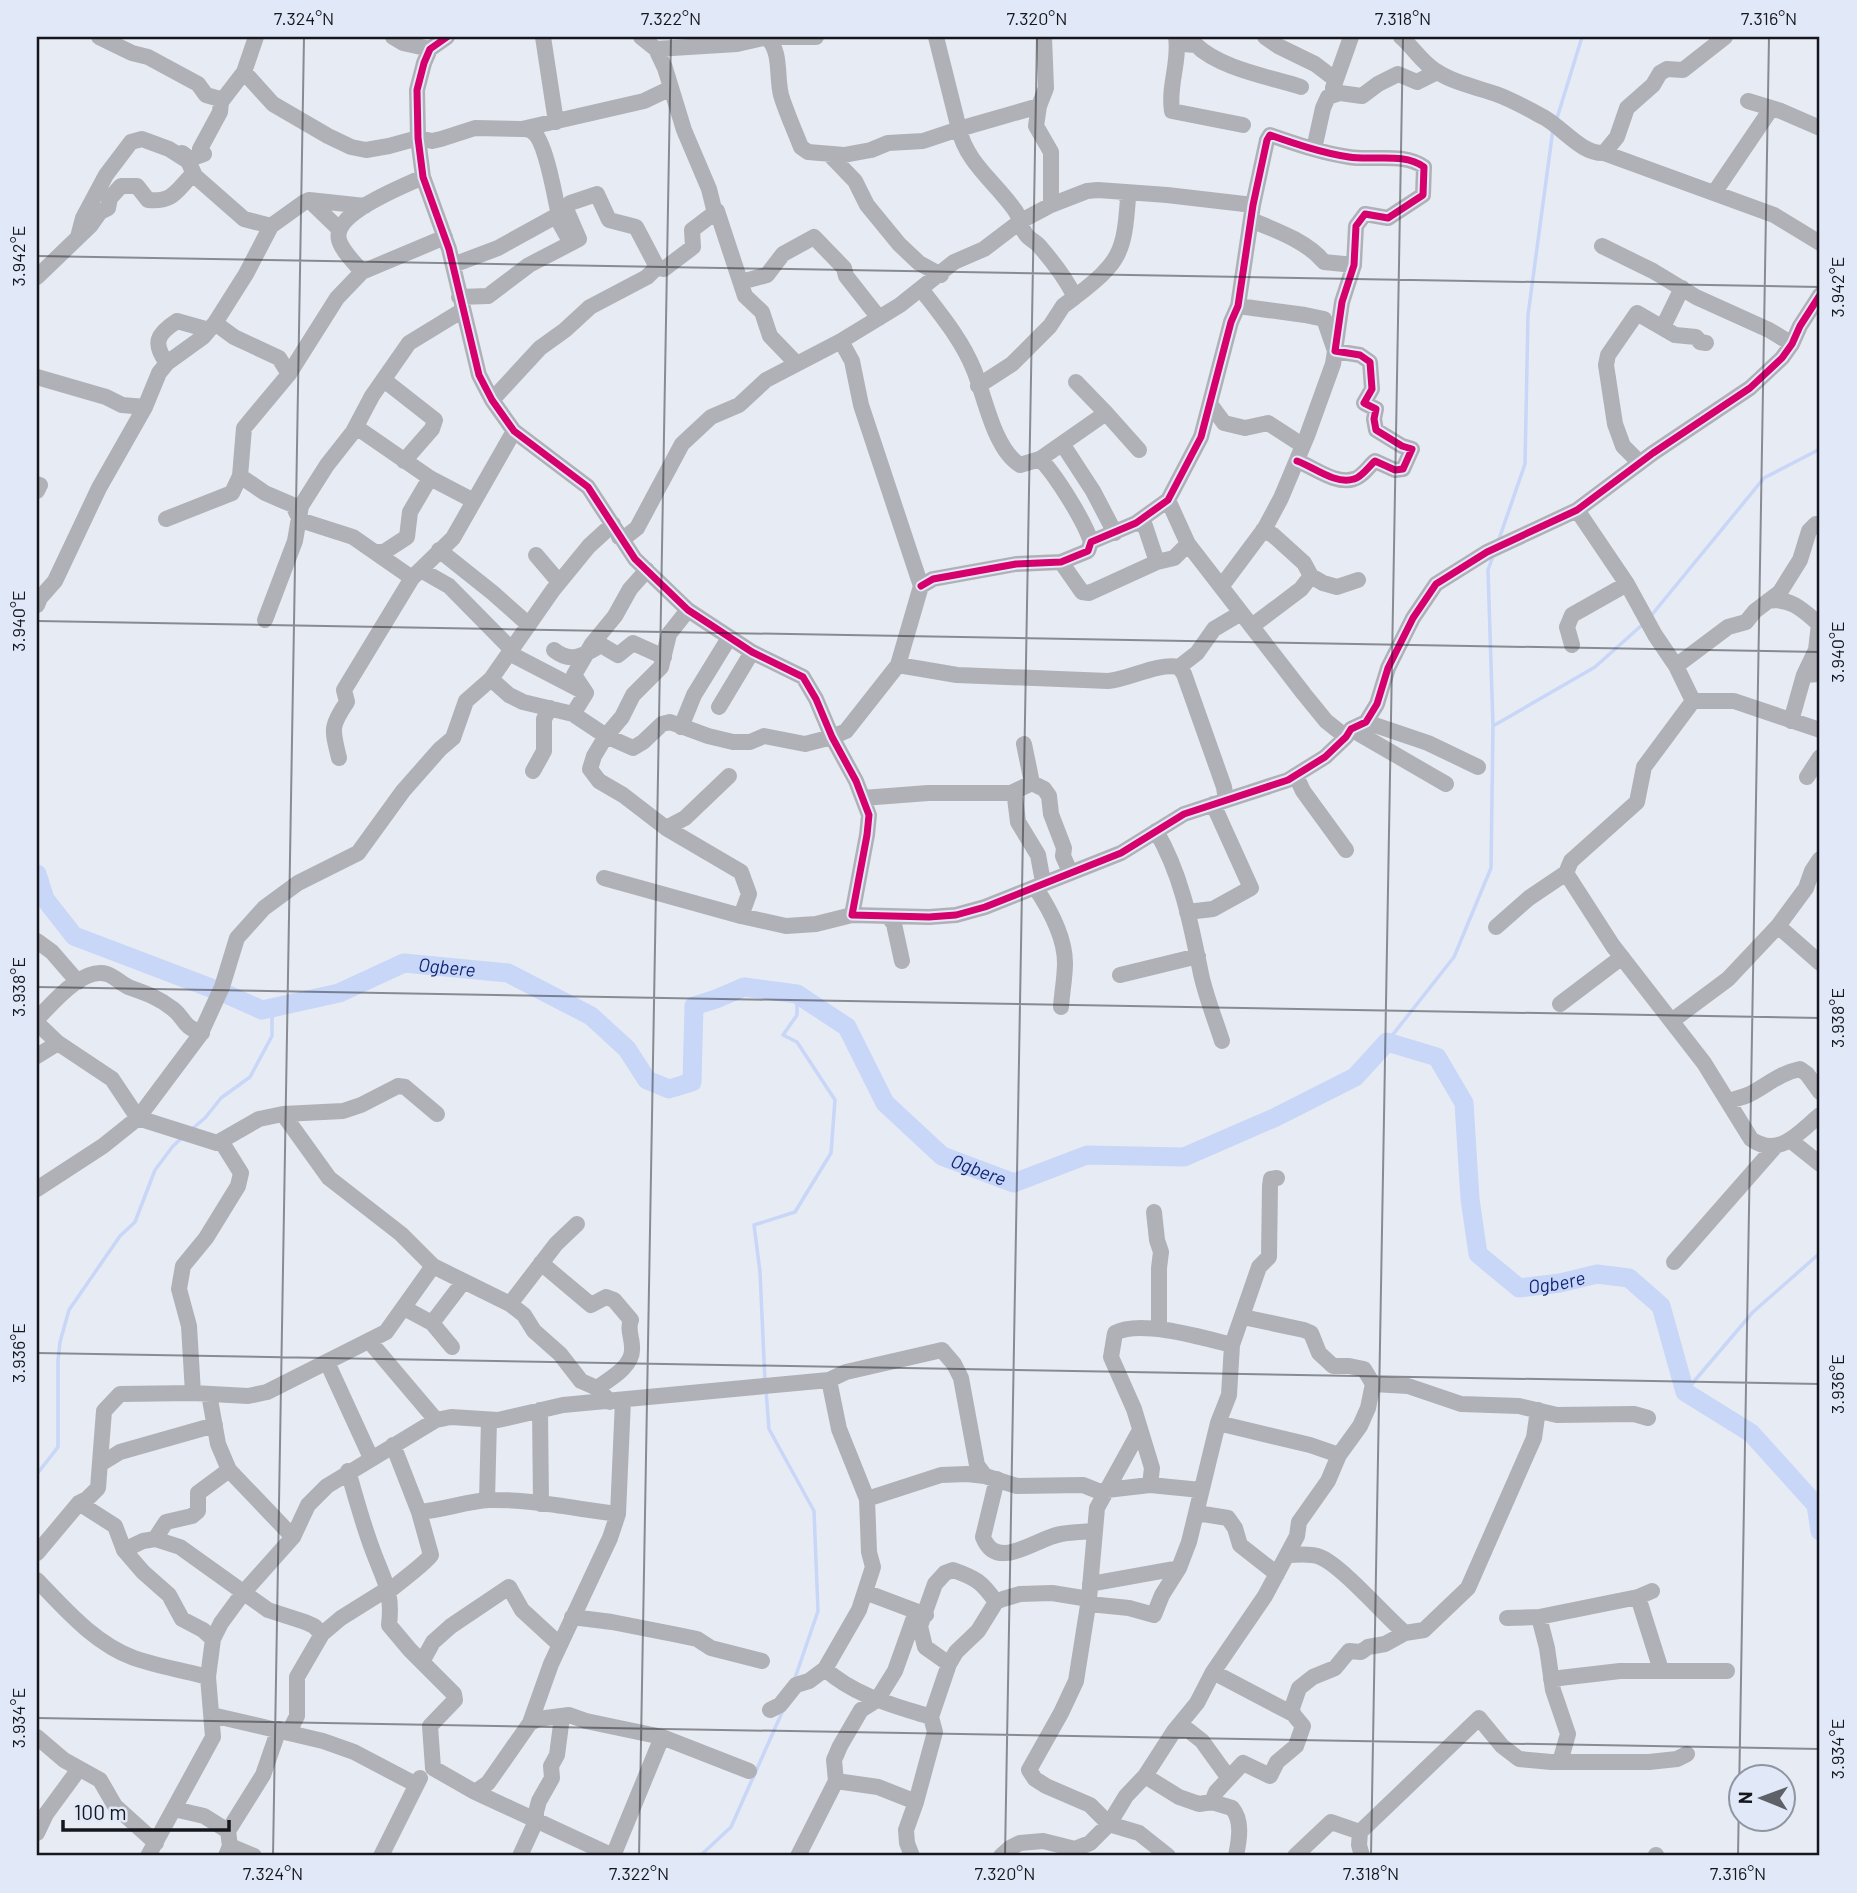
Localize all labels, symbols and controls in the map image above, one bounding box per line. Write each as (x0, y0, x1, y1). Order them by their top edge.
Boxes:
text: 7.324°N (274, 7, 334, 29)
text: 7.322°N (641, 7, 701, 29)
text: 7.320°N (1007, 7, 1067, 29)
text: 7.318°N (1375, 7, 1431, 29)
text: 7.316°N (1741, 7, 1797, 29)
text: 3.942°E (7, 226, 29, 286)
text: 3.942°E (1826, 257, 1848, 317)
text: 3.940°E (7, 590, 29, 652)
text: 3.940°E (1826, 621, 1848, 683)
water label: Ogbere (417, 952, 477, 981)
text: 3.938°E (7, 957, 29, 1017)
text: 3.938°E (1826, 988, 1848, 1048)
water label: Ogbere (948, 1148, 1010, 1190)
water label: Ogbere (1527, 1265, 1587, 1298)
text: 3.936°E (7, 1323, 29, 1383)
text: 3.936°E (1826, 1354, 1848, 1414)
text: 3.934°E (7, 1688, 29, 1748)
text: 3.934°E (1826, 1719, 1848, 1779)
north arrow (1728, 1764, 1798, 1834)
scale bar (63, 1788, 229, 1832)
text: N (1733, 1791, 1756, 1804)
text: 100 m (74, 1799, 127, 1824)
text: 7.324°N (243, 1862, 303, 1884)
text: 7.322°N (609, 1862, 669, 1884)
text: 7.320°N (975, 1862, 1035, 1884)
text: 7.318°N (1343, 1862, 1399, 1884)
text: 7.316°N (1710, 1862, 1766, 1884)

